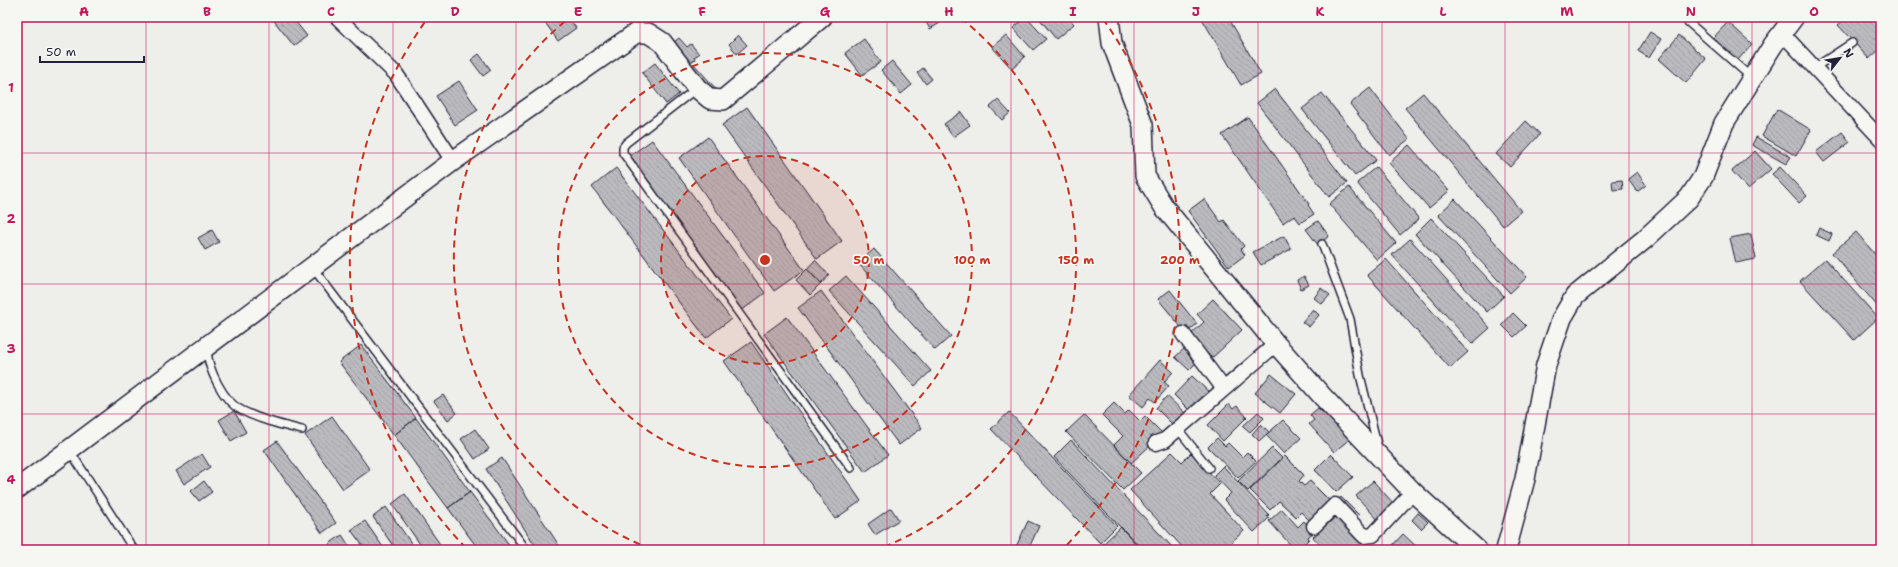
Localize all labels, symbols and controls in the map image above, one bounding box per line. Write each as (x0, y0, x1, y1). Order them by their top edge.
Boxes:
text: A (79, 3, 89, 20)
text: B (203, 3, 211, 20)
text: C (327, 3, 335, 20)
text: D (450, 3, 460, 20)
text: E (574, 3, 583, 20)
text: F (698, 3, 706, 20)
text: G (820, 3, 831, 20)
text: H (944, 3, 954, 20)
text: I (1069, 3, 1077, 20)
text: J (1192, 3, 1200, 20)
text: K (1316, 3, 1325, 20)
text: L (1439, 3, 1447, 20)
text: M (1560, 3, 1574, 20)
text: N (1686, 3, 1696, 20)
text: O (1809, 3, 1819, 20)
scale bar (40, 38, 144, 64)
north arrow (1820, 38, 1860, 78)
text: 50 m (46, 44, 76, 60)
text: N (1839, 46, 1857, 61)
text: 1 (8, 79, 14, 96)
text: 2 (6, 210, 16, 227)
text: 50 m (854, 252, 885, 268)
text: 100 m (954, 252, 991, 268)
text: 150 m (1058, 252, 1094, 268)
text: 200 m (1160, 252, 1200, 268)
centre of rings (758, 253, 772, 267)
text: 3 (6, 340, 16, 357)
text: 4 (6, 471, 16, 488)

